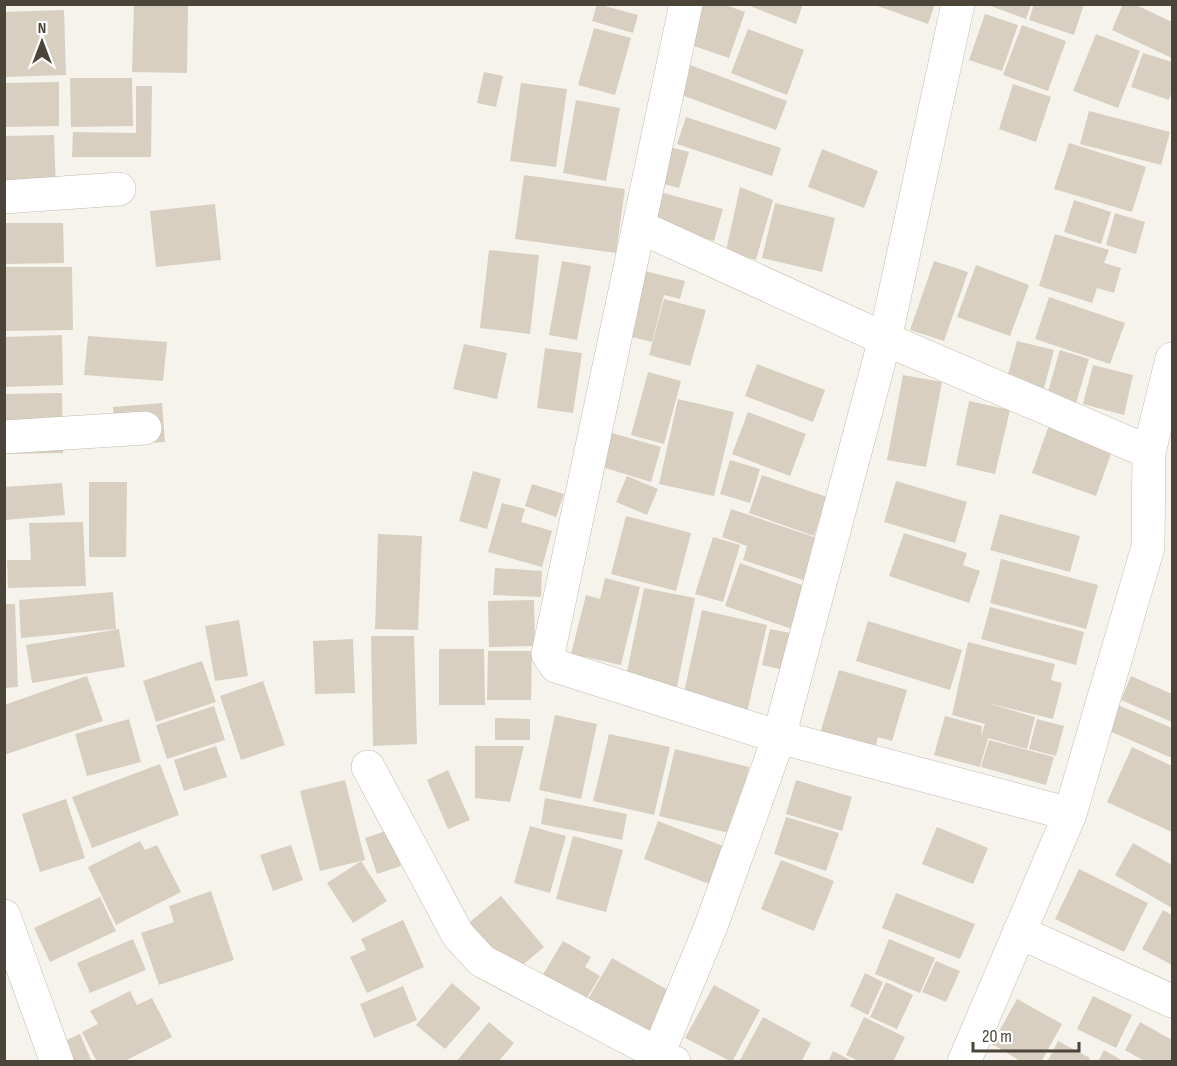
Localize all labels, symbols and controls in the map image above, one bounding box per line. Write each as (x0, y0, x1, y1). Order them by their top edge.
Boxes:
north arrow (12, 12, 72, 72)
text: N (38, 19, 46, 38)
scale bar (973, 1015, 1080, 1053)
text: 20 m (982, 1026, 1012, 1047)

